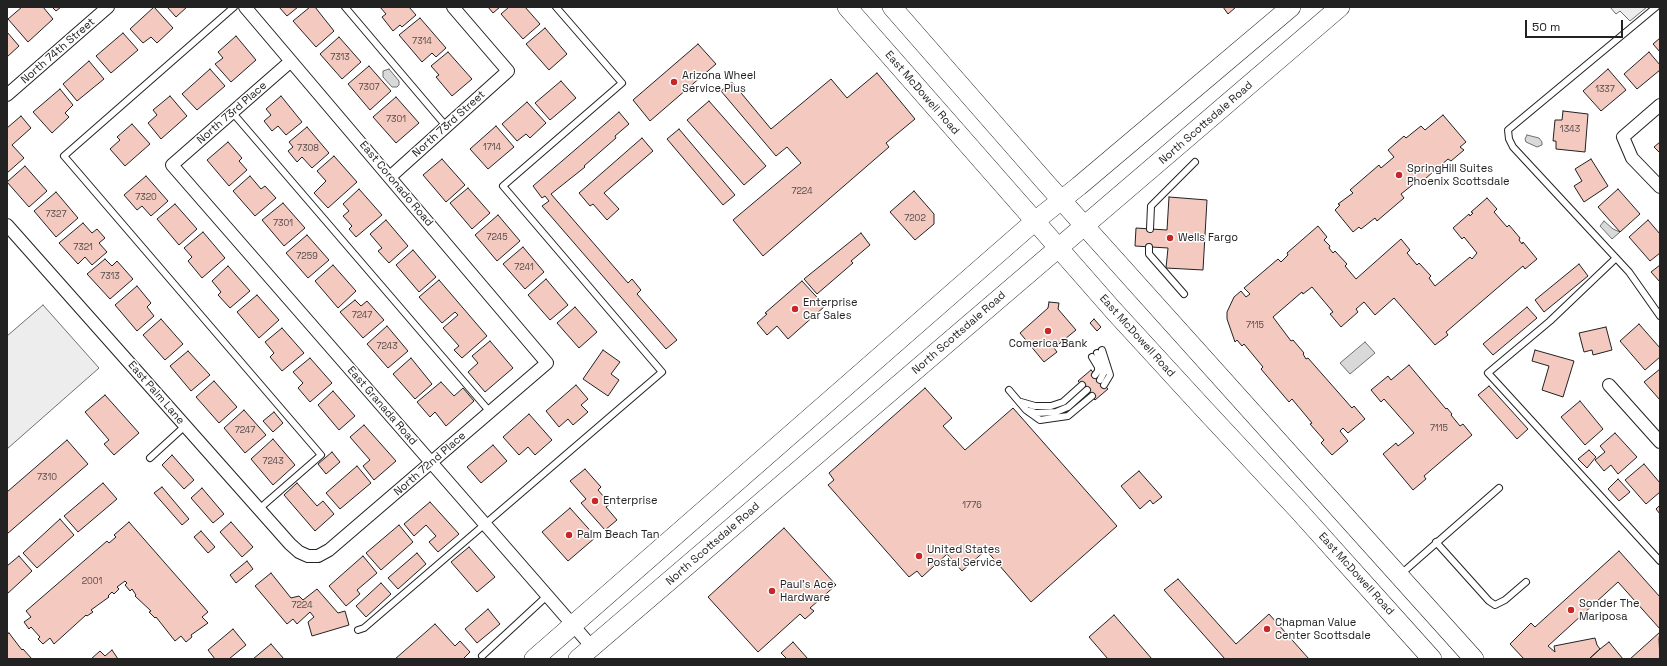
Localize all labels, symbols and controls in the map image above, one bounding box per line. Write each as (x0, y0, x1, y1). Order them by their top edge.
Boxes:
scale bar (1527, 12, 1625, 38)
street label: North 74th Street (18, 15, 98, 87)
text: 50 m (1532, 19, 1560, 35)
house number: 7314 (412, 37, 432, 47)
street label: East McDowell Road (882, 48, 962, 138)
house number: 7313 (330, 53, 350, 63)
place label: Arizona Wheel Service Plus (682, 69, 756, 95)
marker: Arizona Wheel Service Plus (669, 77, 679, 87)
street label: North 73rd Place (194, 79, 270, 147)
street label: North Scottsdale Road (1156, 79, 1256, 167)
house number: 7307 (358, 83, 380, 93)
house number: 1337 (1595, 85, 1615, 95)
street label: North 73rd Street (410, 88, 488, 160)
house number: 7301 (386, 115, 406, 125)
house number: 1343 (1560, 125, 1580, 135)
street label: East Coronado Road (356, 139, 436, 229)
house number: 1714 (483, 143, 501, 153)
house number: 7308 (297, 144, 319, 154)
place label: SpringHill Suites Phoenix Scottsdale (1407, 162, 1510, 188)
marker: SpringHill Suites Phoenix Scottsdale (1394, 170, 1404, 180)
house number: 7224 (791, 187, 813, 197)
house number: 7320 (135, 193, 157, 203)
house number: 7327 (46, 210, 66, 220)
house number: 7202 (904, 214, 926, 224)
house number: 7301 (273, 219, 293, 229)
place label: Wells Fargo (1178, 231, 1238, 245)
house number: 7245 (486, 233, 508, 243)
marker: Wells Fargo (1165, 233, 1175, 243)
house number: 7321 (73, 243, 93, 253)
house number: 7259 (296, 252, 318, 262)
house number: 7241 (514, 263, 534, 273)
house number: 7313 (100, 272, 120, 282)
street label: North Scottsdale Road (909, 289, 1009, 377)
street label: East McDowell Road (1096, 292, 1178, 380)
place label: Enterprise Car Sales (803, 296, 858, 322)
marker: Enterprise Car Sales (790, 304, 800, 314)
house number: 7247 (352, 311, 372, 321)
house number: 7115 (1246, 321, 1264, 331)
marker: Comerica Bank (1043, 326, 1053, 336)
place label: Comerica Bank (1009, 337, 1087, 351)
house number: 7243 (376, 342, 398, 352)
street label: East Palm Lane (125, 359, 187, 427)
street label: East Granada Road (344, 364, 420, 448)
house number: 7115 (1430, 424, 1448, 434)
house number: 7247 (235, 426, 255, 436)
street label: North 72nd Place (391, 429, 469, 499)
house number: 7243 (262, 457, 284, 467)
house number: 7310 (37, 473, 57, 483)
place label: Enterprise (603, 494, 658, 508)
marker: Enterprise (590, 496, 600, 506)
street label: North Scottsdale Road (663, 500, 763, 588)
house number: 1776 (962, 501, 982, 511)
place label: Palm Beach Tan (577, 528, 659, 542)
marker: Palm Beach Tan (564, 530, 574, 540)
street label: East McDowell Road (1315, 530, 1397, 618)
place label: United States Postal Service (927, 543, 1002, 569)
marker: United States Postal Service (914, 551, 924, 561)
house number: 2001 (82, 577, 102, 587)
place label: Paul's Ace Hardware (780, 578, 833, 604)
marker: Paul's Ace Hardware (767, 586, 777, 596)
place label: Sonder The Mariposa (1579, 597, 1640, 623)
house number: 7224 (291, 601, 313, 611)
marker: Sonder The Mariposa (1566, 605, 1576, 615)
place label: Chapman Value Center Scottsdale (1275, 616, 1371, 642)
marker: Chapman Value Center Scottsdale (1262, 624, 1272, 634)

